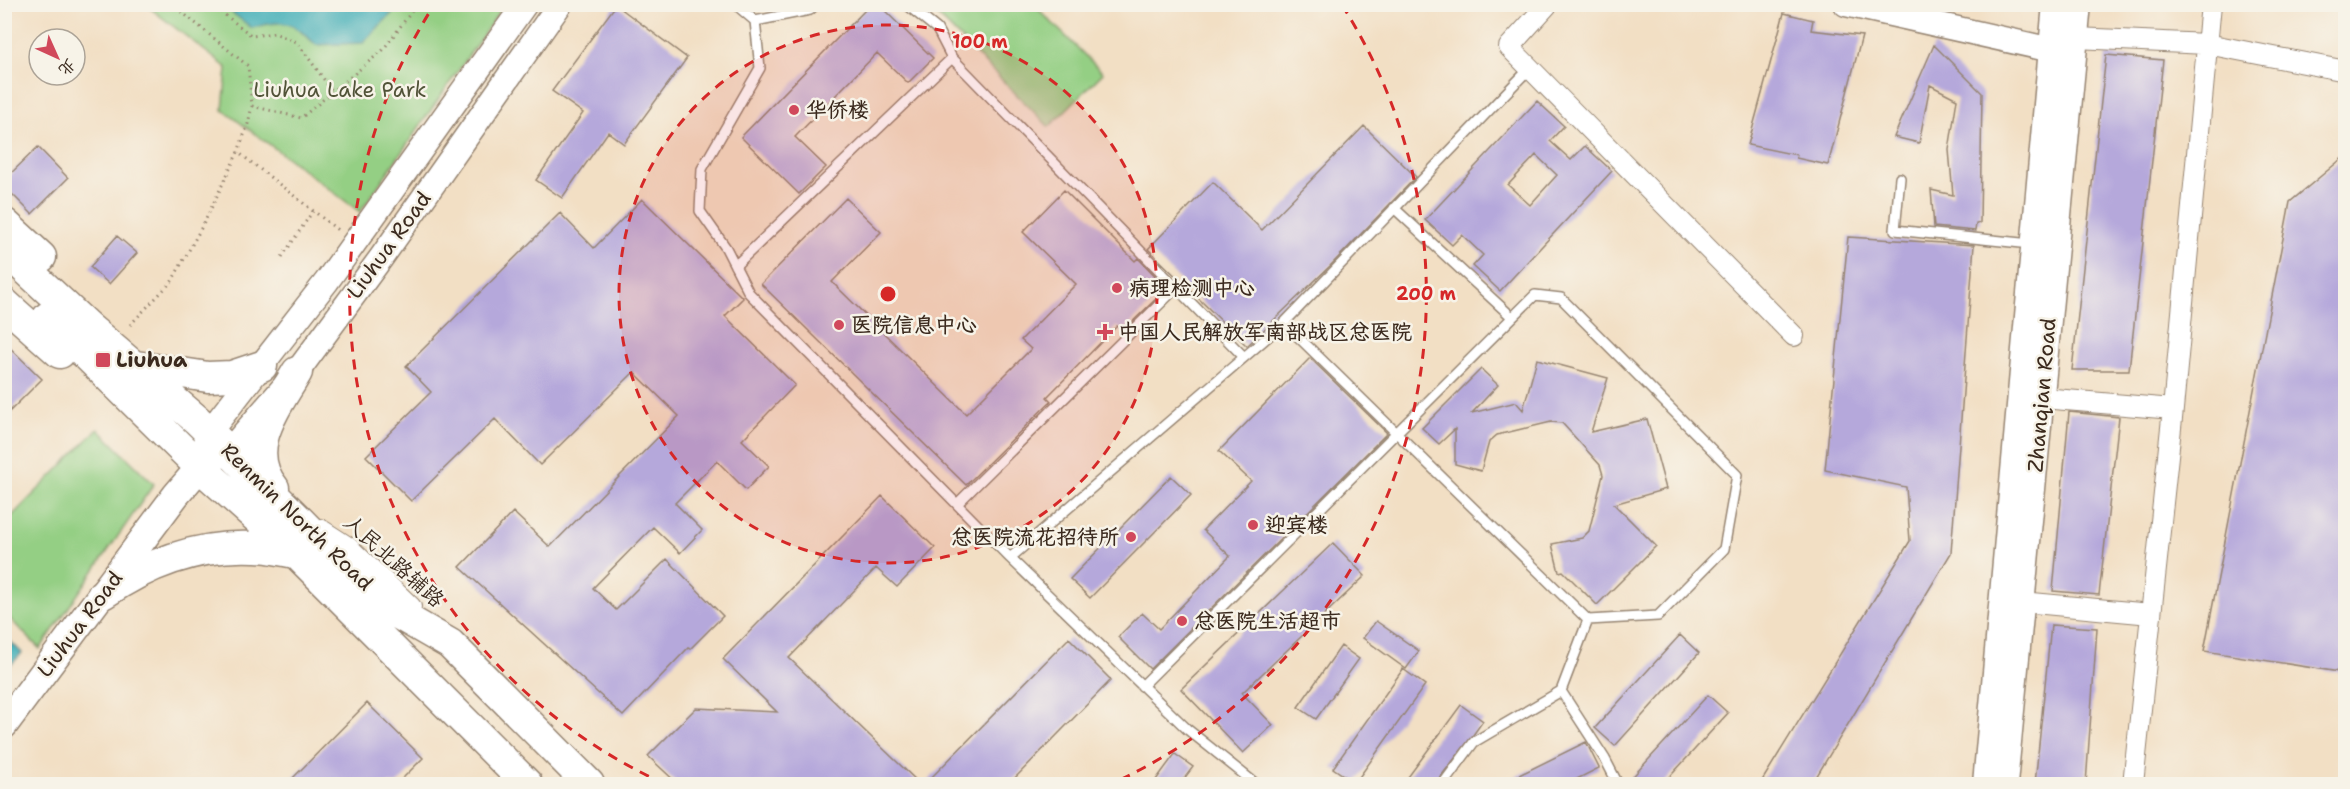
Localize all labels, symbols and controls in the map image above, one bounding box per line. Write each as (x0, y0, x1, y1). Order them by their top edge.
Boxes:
north arrow (27, 27, 87, 87)
text: 100 m (952, 30, 1008, 54)
text: 北 (54, 54, 80, 80)
park label: Liuhua Lake Park (253, 76, 427, 104)
place label: 华侨楼 (806, 96, 869, 124)
marker: 华侨楼 (787, 103, 801, 117)
street label: Liuhua Road (341, 186, 437, 304)
place label: 病理检测中心 (1129, 274, 1255, 302)
marker: 病理检测中心 (1110, 281, 1124, 295)
text: 200 m (1396, 282, 1457, 306)
centre of rings (878, 284, 898, 304)
place label: 医院信息中心 (851, 311, 977, 339)
street label: Zhanqian Road (2021, 317, 2063, 473)
marker: 医院信息中心 (832, 318, 846, 332)
place label: 中国人民解放军南部战区总医院 (1118, 318, 1412, 346)
marker: 中国人民解放军南部战区总医院 (1096, 323, 1114, 341)
place label: Liuhua (116, 346, 188, 374)
marker: Liuhua (94, 351, 112, 369)
street label: Renmin North Road (215, 437, 379, 597)
street label: 人民北路辅路 (338, 508, 450, 614)
place label: 迎宾楼 (1265, 511, 1328, 539)
marker: 迎宾楼 (1246, 518, 1260, 532)
place label: 总医院流花招待所 (951, 523, 1119, 551)
marker: 总医院流花招待所 (1124, 530, 1138, 544)
street label: Liuhua Road (31, 565, 129, 683)
place label: 总医院生活超市 (1194, 607, 1341, 635)
marker: 总医院生活超市 (1175, 614, 1189, 628)

